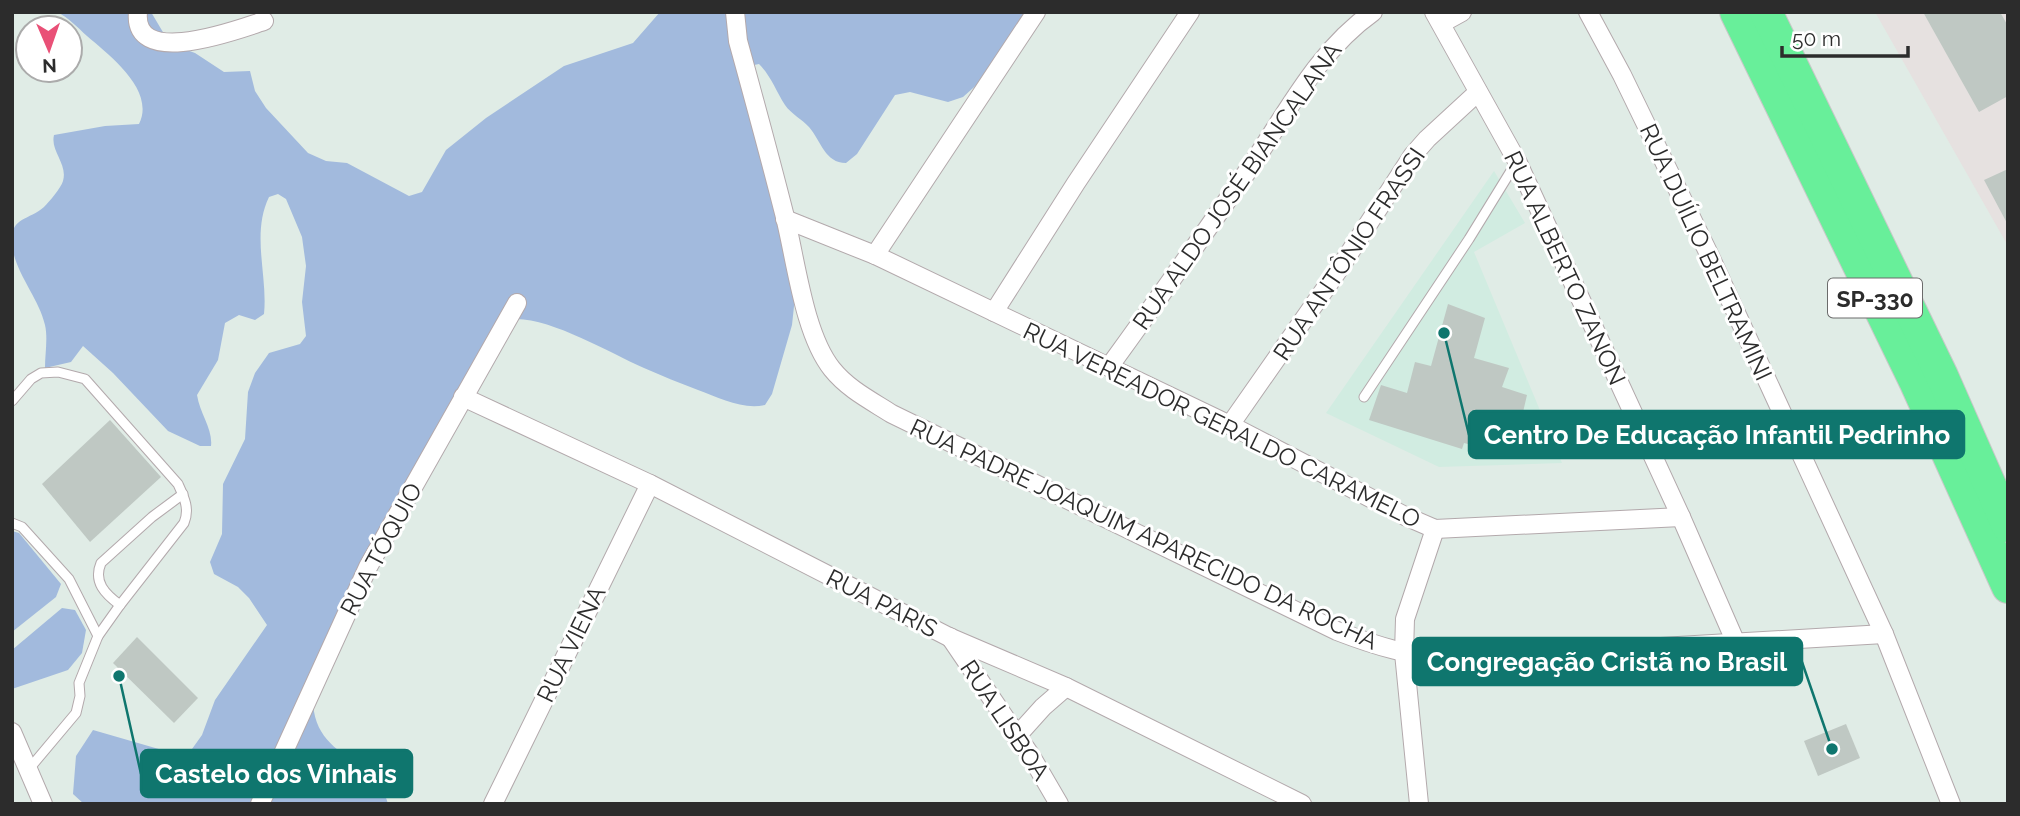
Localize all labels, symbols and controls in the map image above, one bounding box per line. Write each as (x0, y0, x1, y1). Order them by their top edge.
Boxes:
north arrow (14, 14, 84, 84)
scale bar (1782, 14, 1908, 58)
text: 50 m (1792, 26, 1841, 51)
street label: RUA ALDO JOSÉ BIANCALANA (1127, 37, 1347, 335)
text: N (42, 55, 57, 77)
street label: RUA DUÍLIO BELTRAMINI (1634, 119, 1778, 385)
street label: RUA ANTÔNIO FRASSI (1267, 142, 1431, 366)
street label: RUA ALBERTO ZANON (1498, 146, 1632, 390)
road number: SP-330 (1828, 278, 1922, 318)
street label: RUA VEREADOR GERALDO CARAMELO (1019, 316, 1425, 534)
callout: Centro De Educação Infantil Pedrinho (1469, 411, 1964, 458)
street label: RUA PADRE JOAQUIM APARECIDO DA ROCHA (906, 413, 1382, 655)
text: Centro De Educação Infantil Pedrinho (1484, 420, 1950, 450)
street label: RUA TÓQUIO (334, 478, 428, 620)
street label: RUA PARIS (822, 563, 942, 643)
street label: RUA VIENA (530, 581, 612, 707)
callout: Congregação Cristã no Brasil (1413, 638, 1802, 685)
text: Congregação Cristã no Brasil (1427, 647, 1788, 677)
street label: RUA LISBOA (954, 654, 1056, 786)
callout: Castelo dos Vinhais (141, 750, 412, 797)
text: Castelo dos Vinhais (155, 759, 397, 789)

